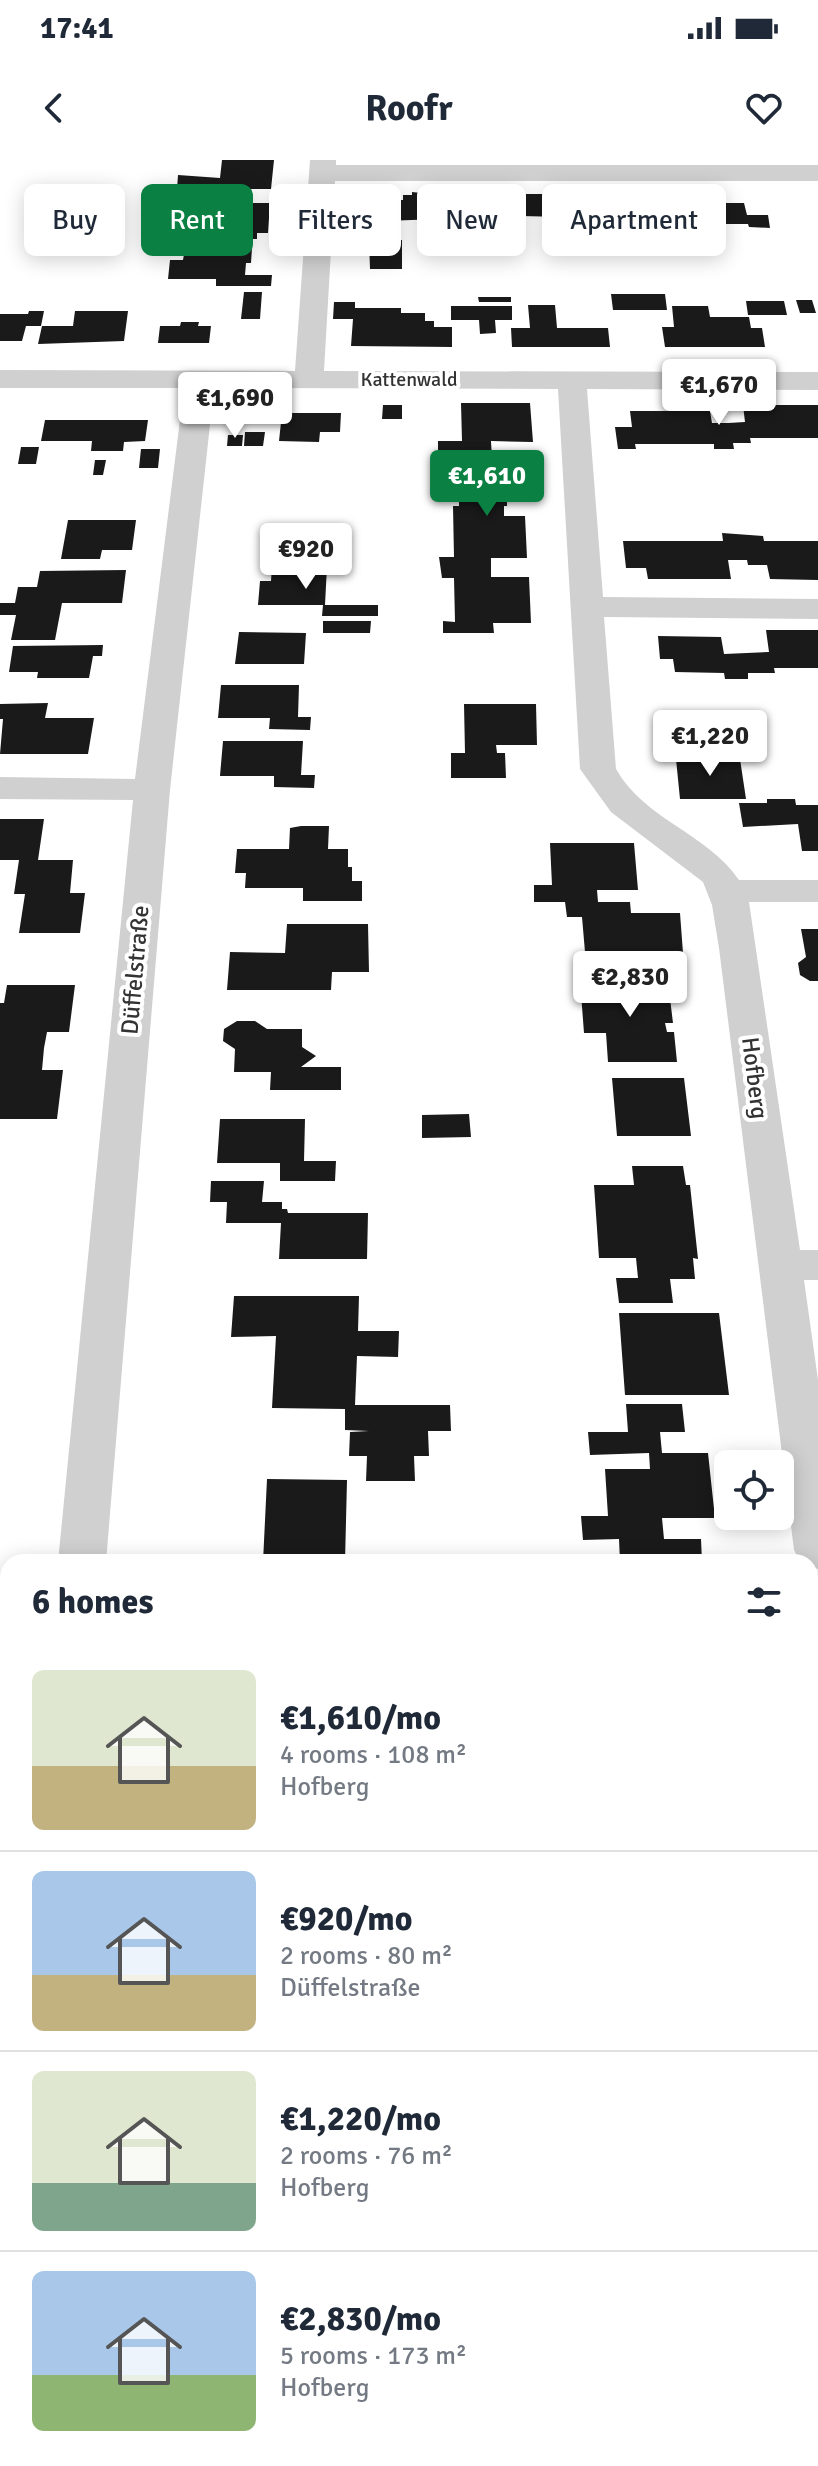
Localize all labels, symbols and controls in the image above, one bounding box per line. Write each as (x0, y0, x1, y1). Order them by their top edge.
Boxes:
text: 17:41 (40, 10, 114, 47)
icon: back (32, 86, 76, 130)
text: Roofr (365, 86, 453, 131)
icon: heart (742, 86, 786, 130)
chip: Buy (24, 184, 125, 256)
chip: Rent (141, 184, 253, 256)
chip: Filters (269, 184, 401, 256)
chip: New (417, 184, 526, 256)
chip: Apartment (542, 184, 726, 256)
pin: €1,670 (654, 359, 784, 427)
street label: Kattenwald (360, 367, 458, 392)
text: €1,670 (680, 369, 758, 401)
pin: €1,690 (170, 372, 300, 440)
text: €1,690 (196, 382, 274, 414)
pin: €1,610 (422, 450, 552, 518)
text: €1,610 (448, 460, 526, 492)
pin: €920 (259, 523, 353, 591)
text: €920 (278, 533, 334, 565)
pin: €1,220 (645, 710, 775, 778)
text: €1,220 (671, 720, 749, 752)
street label: Düffelstraße (114, 904, 156, 1036)
pin: €2,830 (565, 951, 695, 1019)
text: €2,830 (591, 961, 669, 993)
street label: Hofberg (735, 1035, 775, 1121)
map controls (714, 1450, 794, 1530)
button: locate (714, 1450, 794, 1530)
icon: filters (742, 1580, 786, 1624)
text: 6 homes (32, 1581, 153, 1623)
text: €1,610/mo (280, 1697, 441, 1739)
icon: home (96, 1702, 192, 1798)
text: 4 rooms · 108 m² (280, 1739, 467, 1771)
text: Hofberg (280, 1771, 369, 1803)
text: €920/mo (280, 1898, 413, 1940)
icon: home (96, 1903, 192, 1999)
text: 2 rooms · 80 m² (280, 1940, 453, 1972)
text: Düffelstraße (280, 1972, 420, 2004)
text: €1,220/mo (280, 2098, 441, 2140)
icon: home (96, 2103, 192, 2199)
text: 2 rooms · 76 m² (280, 2140, 453, 2172)
text: Hofberg (280, 2172, 369, 2204)
text: €2,830/mo (280, 2298, 441, 2340)
icon: home (96, 2303, 192, 2399)
text: 5 rooms · 173 m² (280, 2340, 467, 2372)
text: Hofberg (280, 2372, 369, 2404)

